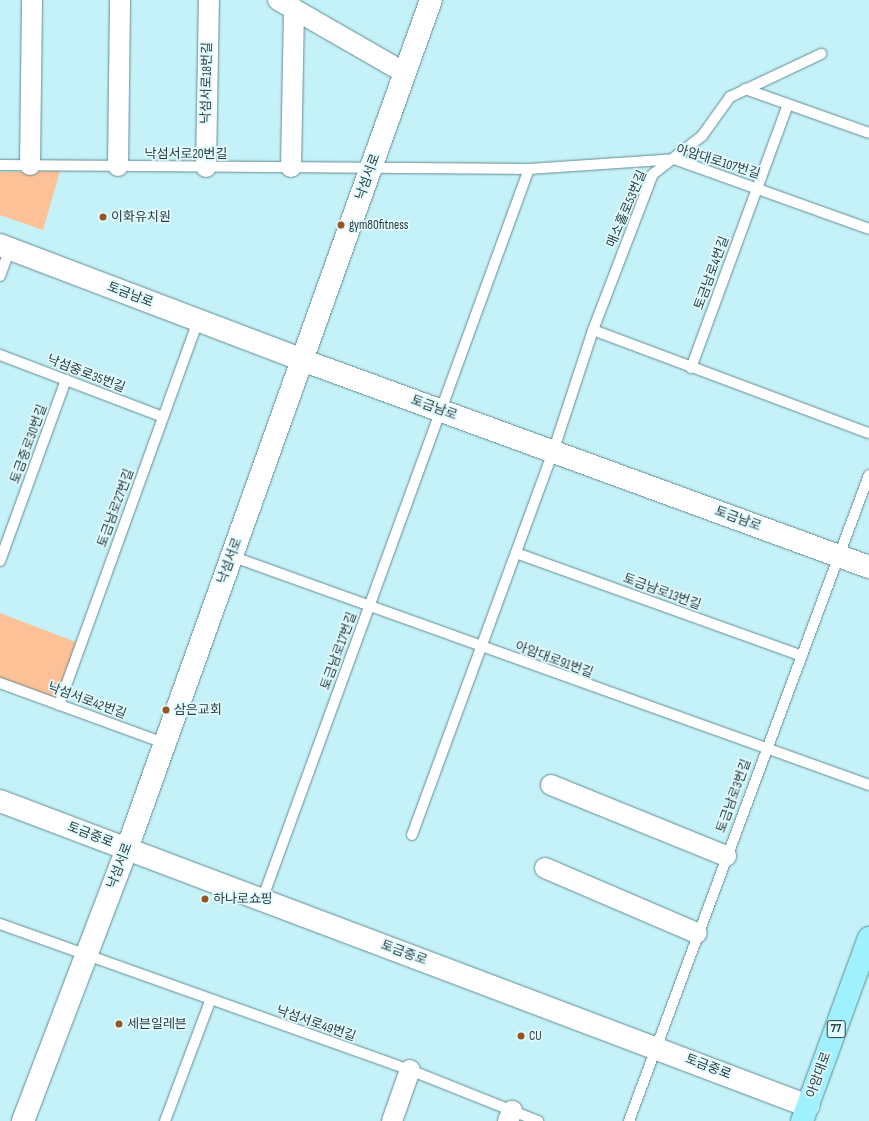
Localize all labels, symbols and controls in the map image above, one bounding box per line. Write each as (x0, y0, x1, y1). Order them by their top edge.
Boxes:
street label: 낙섬서로18번길 (198, 42, 216, 124)
street label: 아암대로107번길 (674, 142, 762, 182)
street label: 낙섬서로20번길 (145, 146, 227, 162)
street label: 낙섬서로 (352, 152, 384, 202)
street label: 매소홀로53번길 (604, 168, 650, 250)
place label: 이화유치원 (111, 209, 171, 225)
marker: 이화유치원 (98, 212, 108, 222)
place label: gym80fitness (349, 217, 408, 233)
marker: gym80fitness (336, 220, 346, 230)
street label: 토금남로4번길 (691, 234, 733, 312)
street label: 토금남로 (105, 279, 155, 311)
street label: 낙섬중로35번길 (45, 352, 127, 396)
street label: 토금남로 (409, 392, 459, 424)
street label: 토금중로30번길 (7, 402, 51, 486)
street label: 토금남로27번길 (95, 467, 137, 549)
street label: 토금남로 (713, 503, 763, 535)
street label: 낙섬서로 (214, 536, 246, 586)
street label: 토금남로13번길 (621, 571, 703, 613)
street label: 토금남로17번길 (318, 610, 360, 692)
street label: 아암대로91번길 (513, 639, 595, 681)
street label: 낙섬서로42번길 (46, 680, 128, 722)
place label: 삼은교회 (174, 702, 222, 718)
marker: 삼은교회 (161, 705, 171, 715)
street label: 토금남로3번길 (713, 757, 755, 835)
street label: 토금중로 (65, 819, 115, 851)
street label: 낙섬서로 (104, 841, 136, 891)
place label: 하나로쇼핑 (213, 891, 273, 907)
marker: 하나로쇼핑 (200, 894, 210, 904)
street label: 토금중로 (379, 937, 429, 969)
street label: 낙섬서로49번길 (274, 1003, 358, 1045)
place label: 세븐일레븐 (127, 1016, 187, 1032)
marker: 세븐일레븐 (114, 1019, 124, 1029)
road number: 77 (826, 1019, 846, 1039)
place label: CU (529, 1028, 542, 1044)
marker: CU (516, 1031, 526, 1041)
street label: 아암대로 (803, 1050, 835, 1100)
street label: 토금중로 (683, 1051, 733, 1083)

